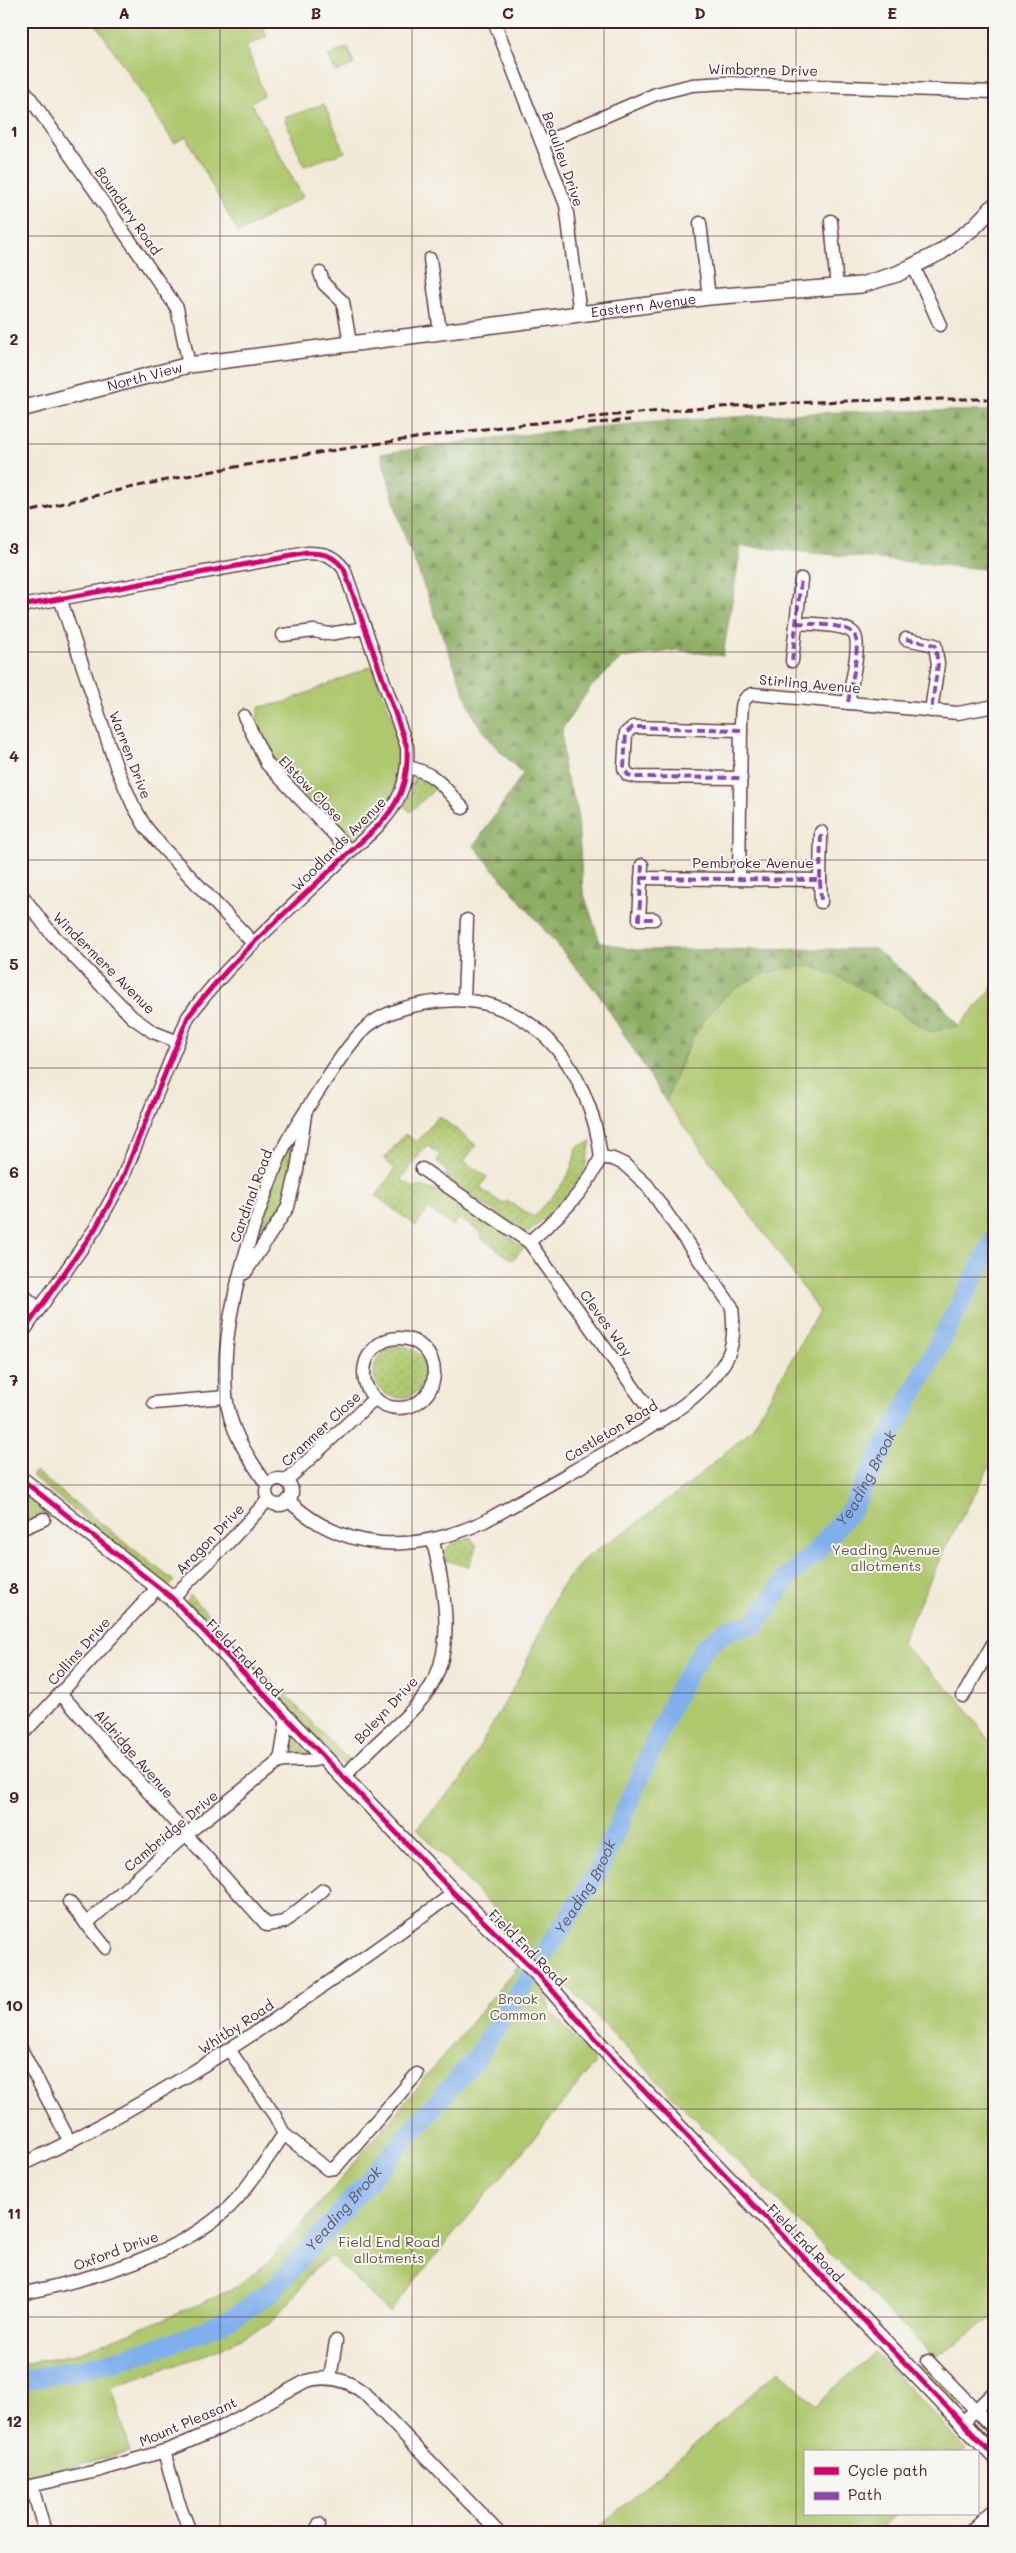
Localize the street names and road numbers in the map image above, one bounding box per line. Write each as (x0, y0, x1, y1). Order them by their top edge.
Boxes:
street label: Wimborne Drive (708, 59, 818, 80)
street label: Beaulieu Drive (538, 109, 589, 209)
street label: Boundary Road (91, 163, 166, 259)
street label: Eastern Avenue (590, 289, 697, 321)
street label: North View (105, 357, 184, 395)
street label: Stirling Avenue (758, 670, 862, 697)
street label: Warren Drive (105, 708, 156, 802)
street label: Elstow Close (275, 751, 348, 826)
street label: Woodlands Avenue (287, 792, 390, 895)
street label: Pembroke Avenue (692, 853, 814, 872)
street label: Windermere Avenue (49, 907, 160, 1018)
street label: Cardinal Road (225, 1146, 276, 1245)
street label: Cleves Way (576, 1286, 637, 1360)
street label: Cranmer Close (277, 1387, 364, 1470)
street label: Castleton Road (561, 1395, 661, 1466)
street label: Aragon Drive (171, 1499, 248, 1578)
street label: Collins Drive (43, 1612, 114, 1689)
street label: Field End Road (202, 1614, 287, 1701)
street label: Boleyn Drive (349, 1672, 422, 1747)
street label: Aldridge Avenue (90, 1705, 178, 1802)
street label: Cambridge Drive (120, 1786, 222, 1876)
street label: Field End Road (485, 1905, 570, 1990)
street label: Whitby Road (194, 1995, 277, 2058)
street label: Field End Road (763, 2199, 848, 2286)
street label: Oxford Drive (71, 2226, 161, 2275)
street label: Mount Pleasant (136, 2392, 240, 2451)

